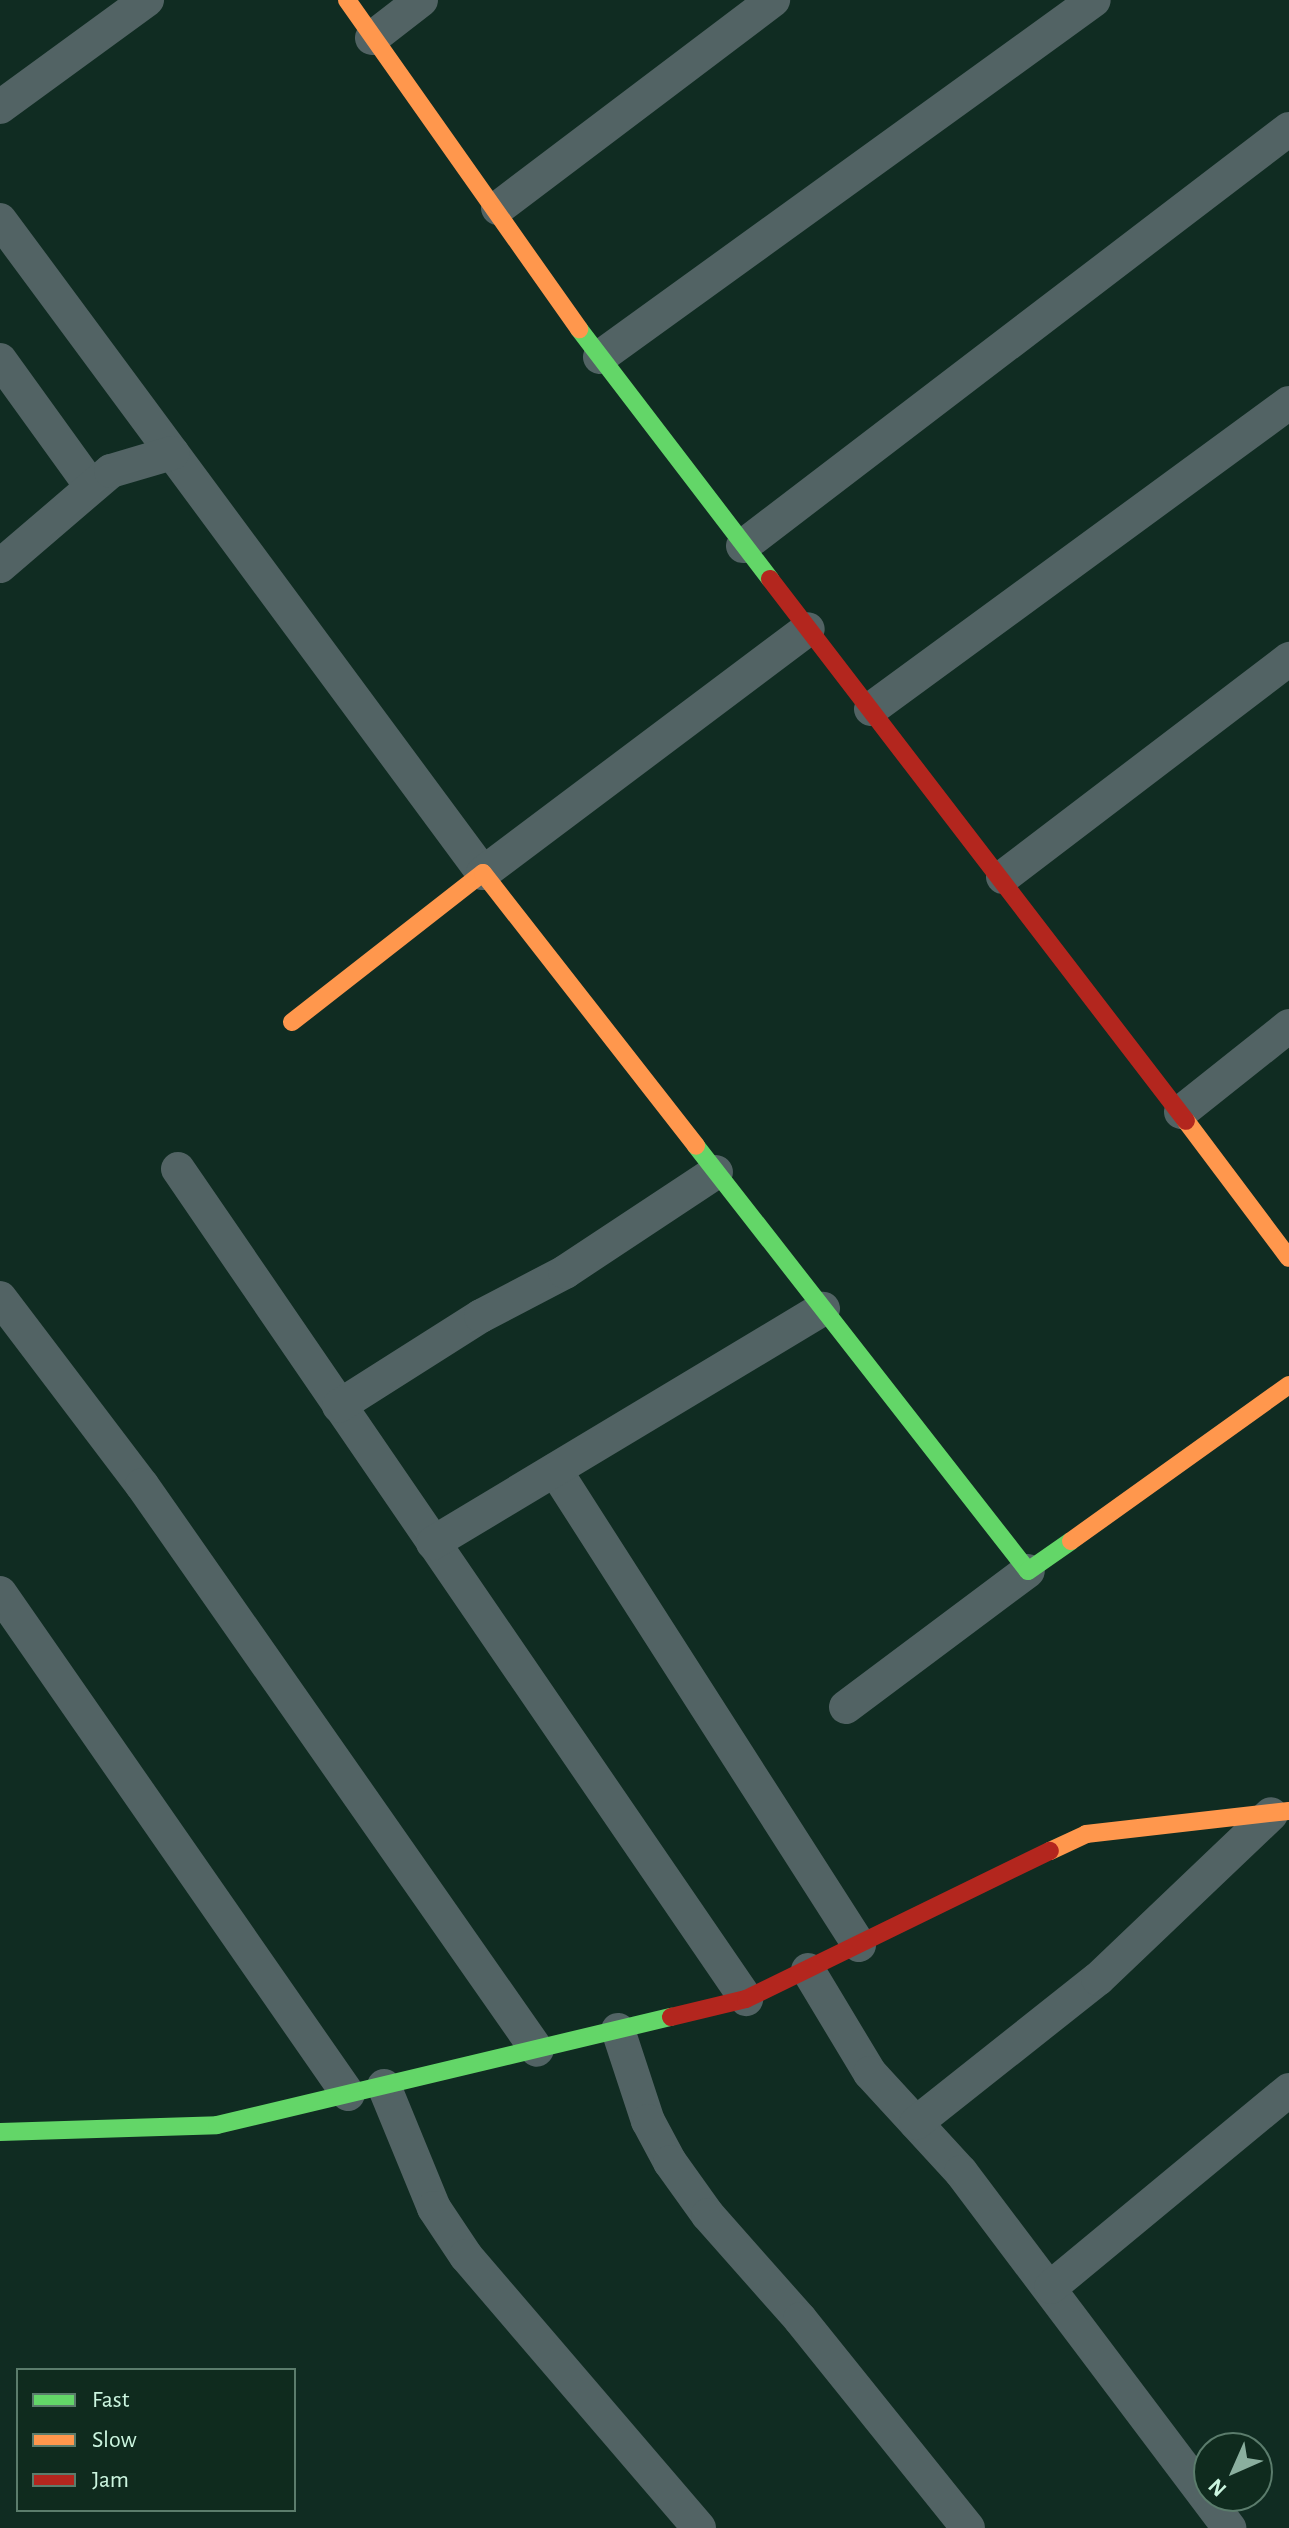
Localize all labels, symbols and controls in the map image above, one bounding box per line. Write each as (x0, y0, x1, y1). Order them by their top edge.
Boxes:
legend (16, 2368, 296, 2512)
text: Fast (92, 2388, 129, 2412)
text: Slow (92, 2428, 137, 2452)
north arrow (1193, 2432, 1273, 2512)
text: Jam (92, 2468, 129, 2492)
text: N (1204, 2474, 1231, 2501)

